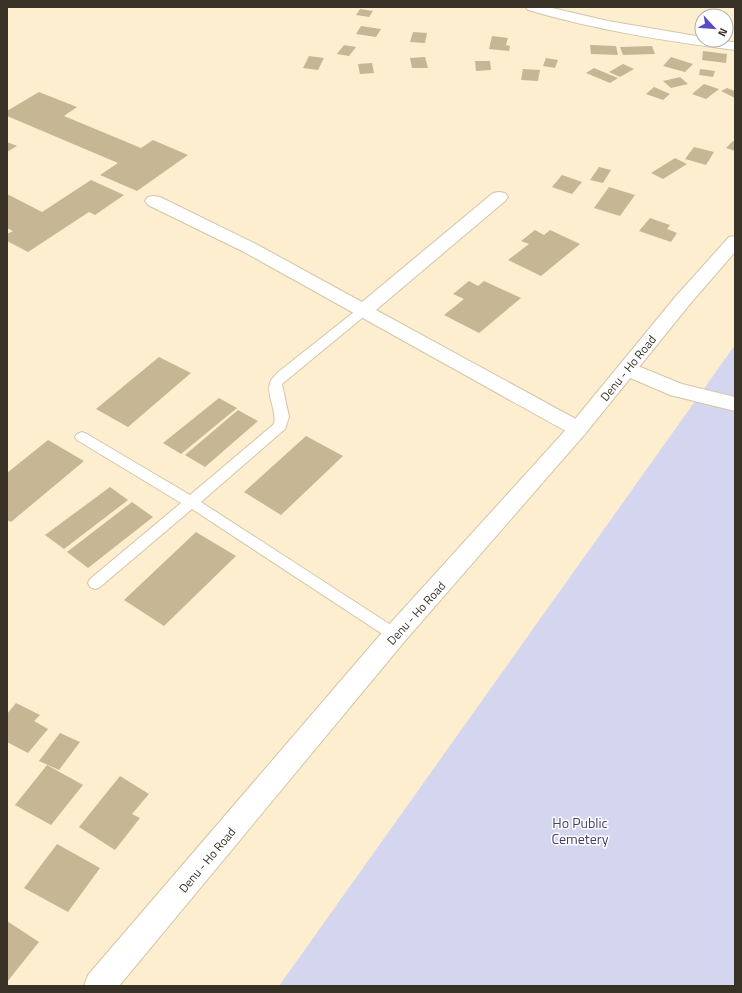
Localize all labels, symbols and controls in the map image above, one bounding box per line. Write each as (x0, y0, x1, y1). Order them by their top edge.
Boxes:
north arrow (694, 8, 734, 48)
text: N (714, 25, 732, 39)
street label: Denu - Ho Road (595, 331, 661, 405)
street label: Denu - Ho Road (382, 577, 450, 649)
park label: Ho Public Cemetery (552, 812, 609, 849)
street label: Denu - Ho Road (174, 823, 240, 897)

